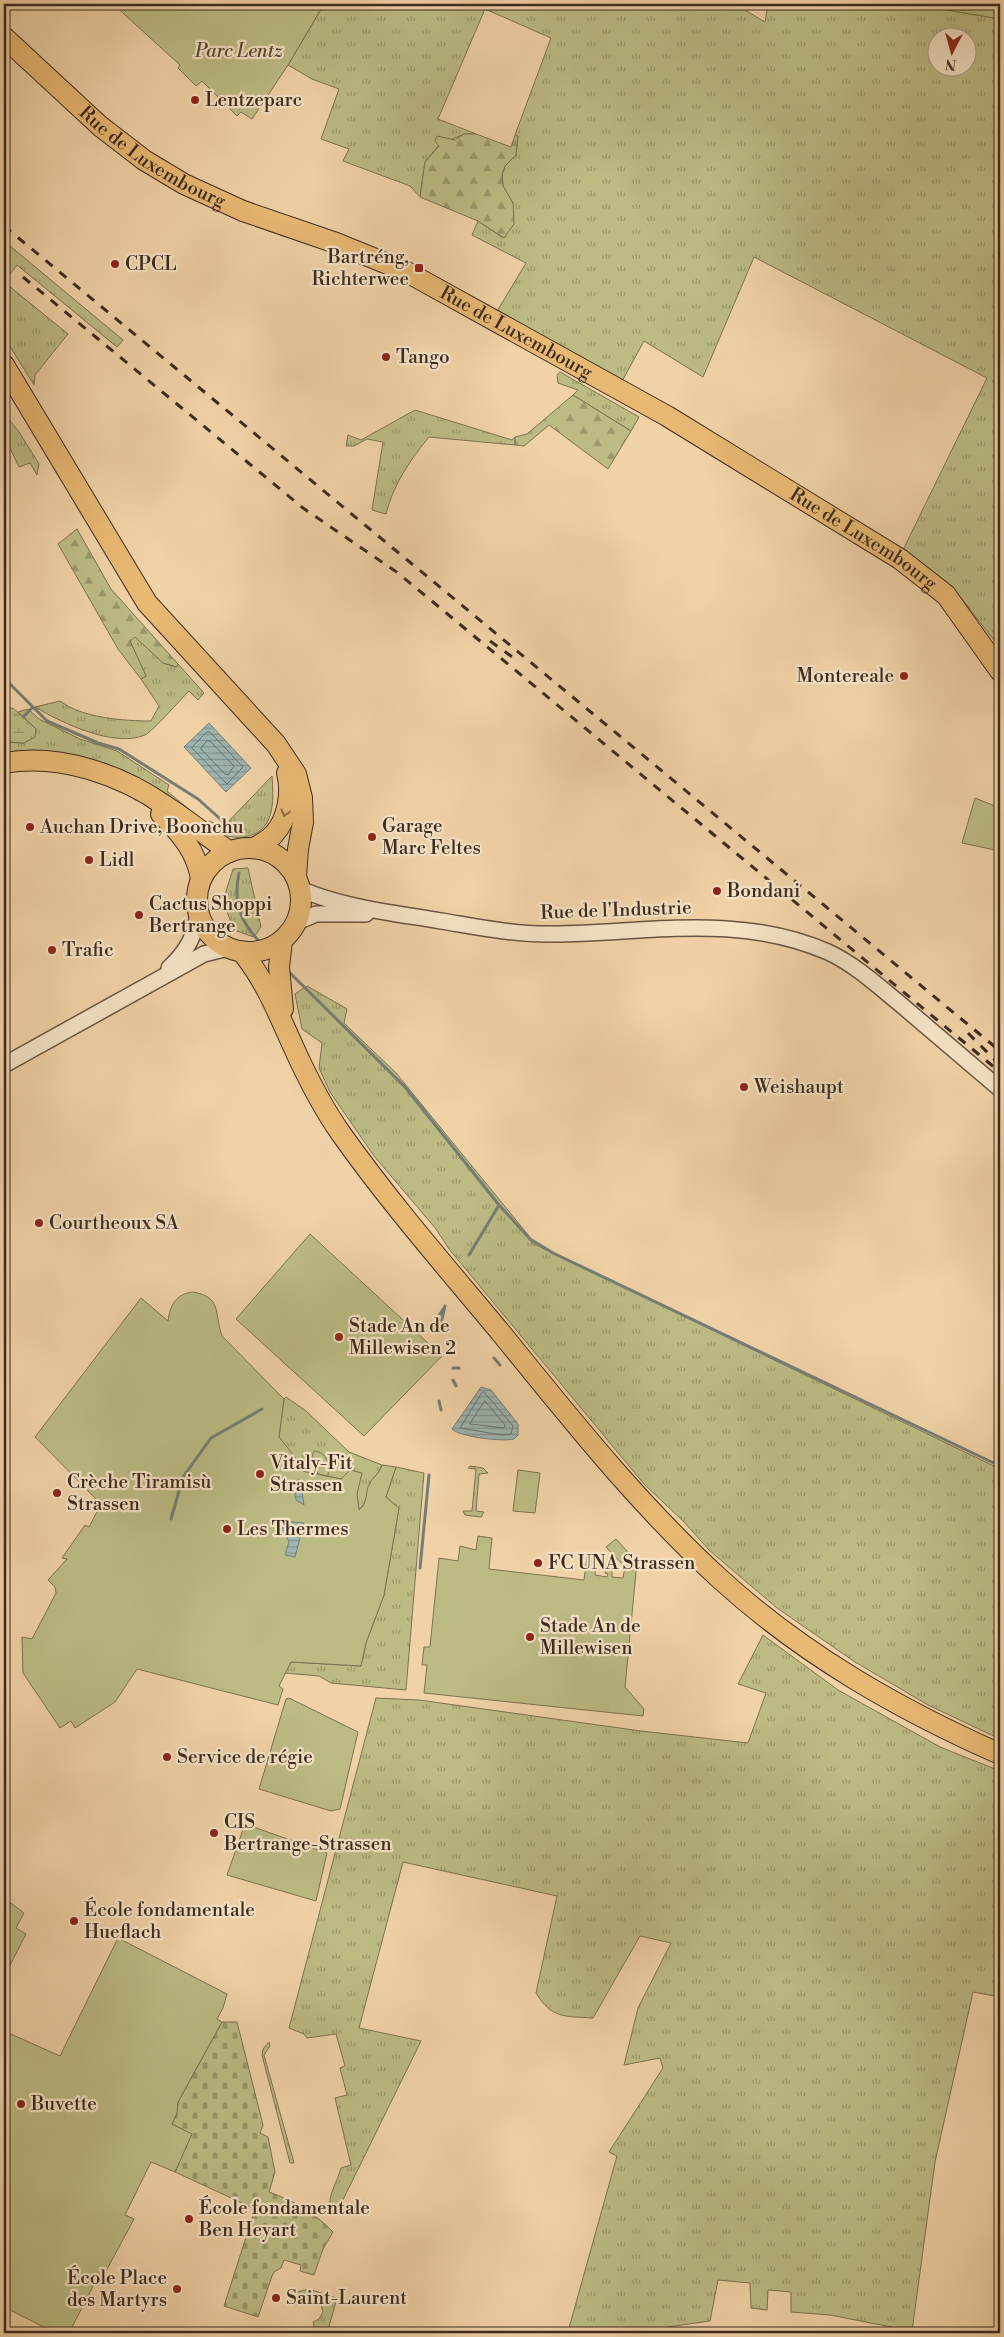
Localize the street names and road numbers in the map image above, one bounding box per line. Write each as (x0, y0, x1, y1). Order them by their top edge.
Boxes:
street label: Rue de Luxembourg (74, 101, 229, 213)
street label: Rue de Luxembourg (436, 281, 597, 385)
street label: Rue de Luxembourg (785, 482, 942, 596)
street label: Rue de l'Industrie (540, 895, 692, 925)

